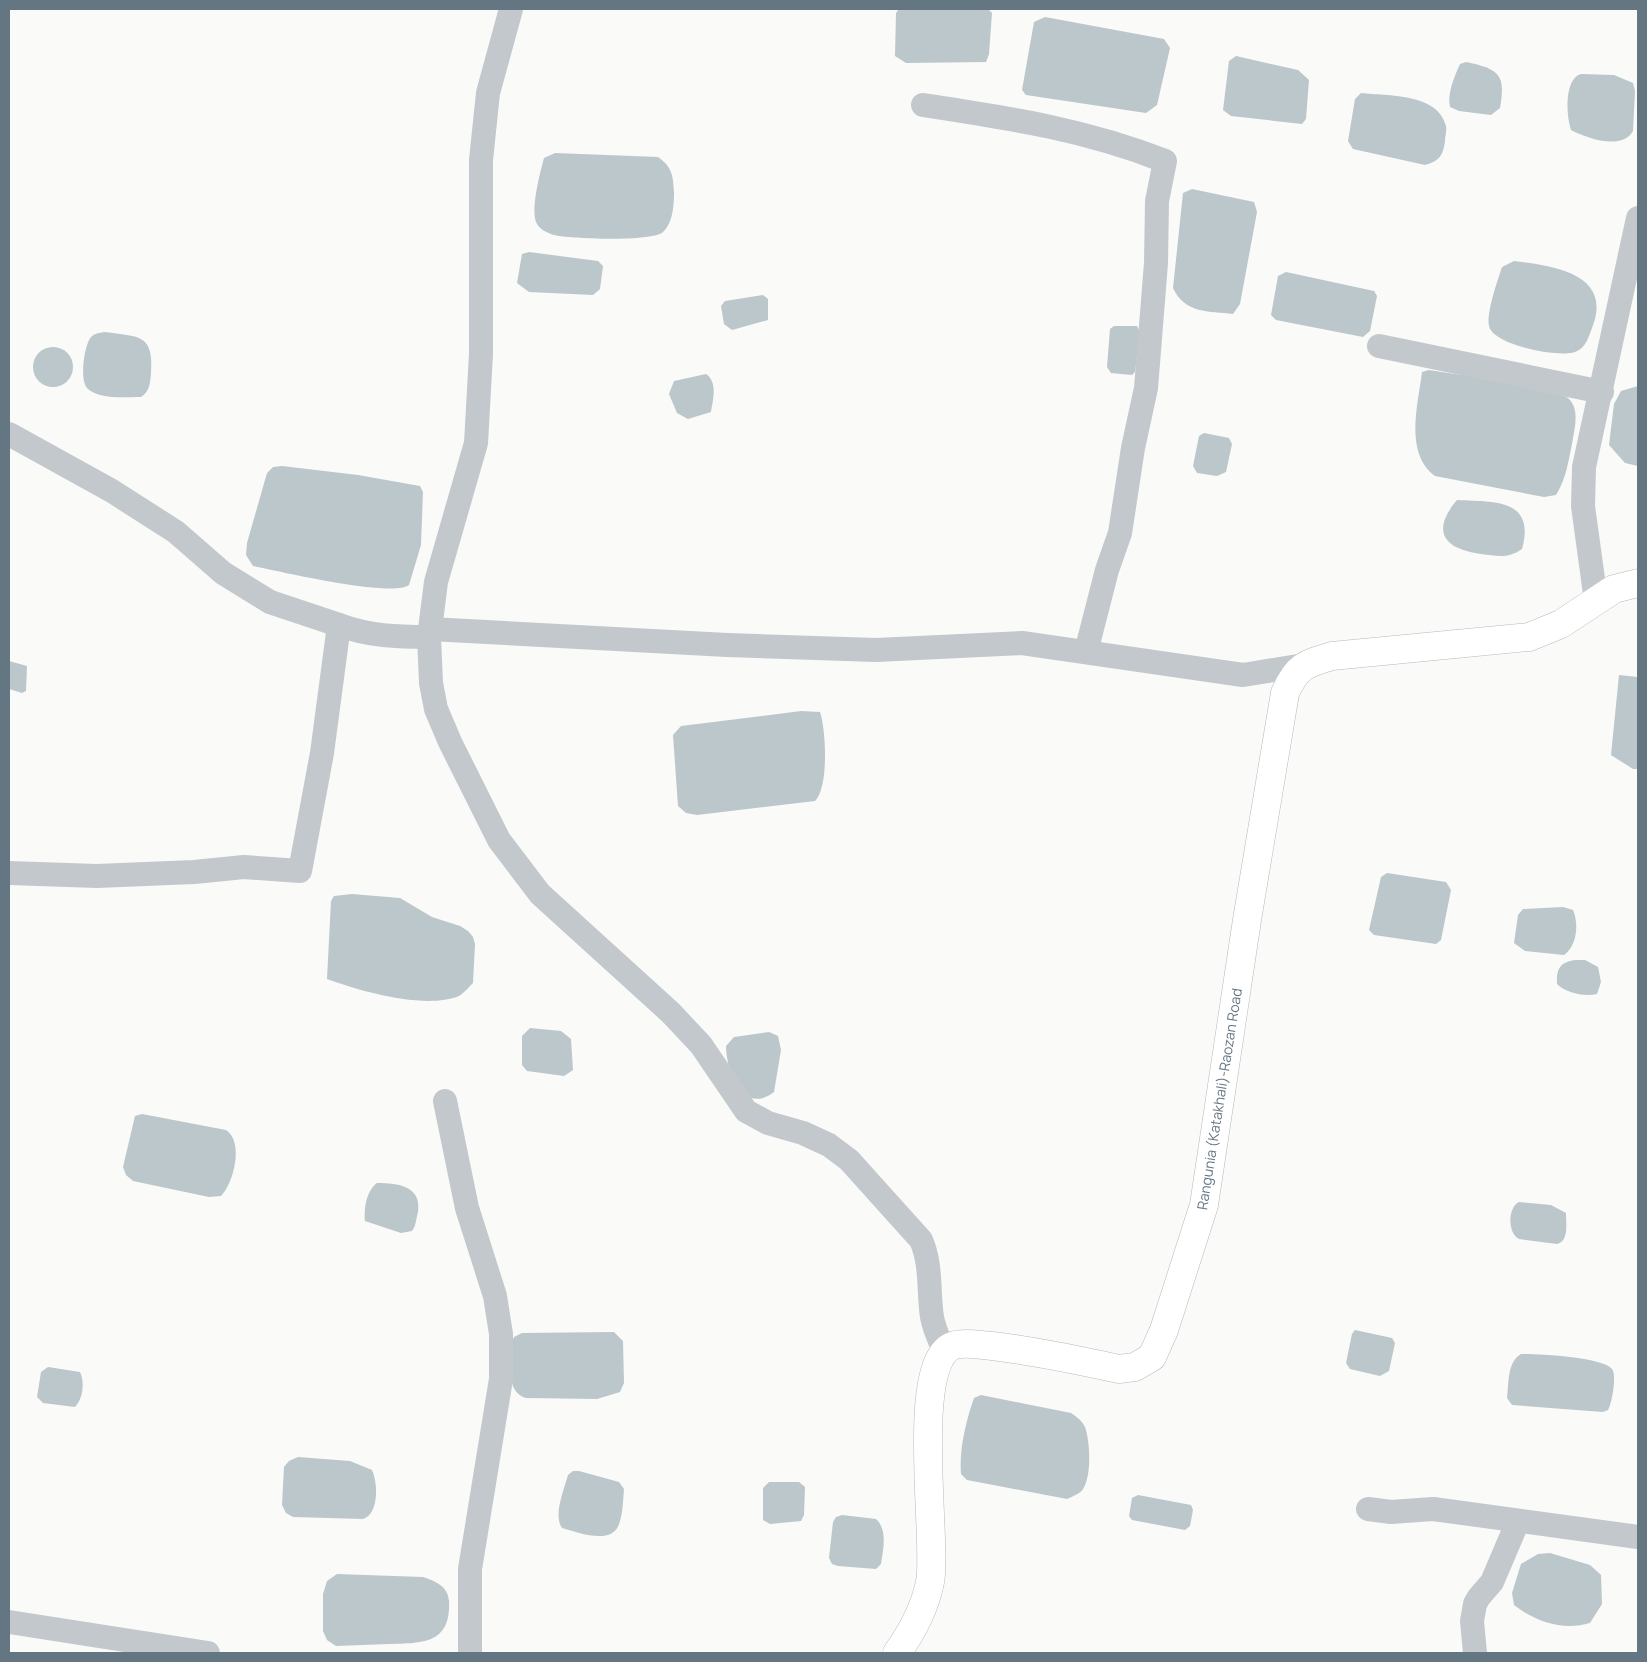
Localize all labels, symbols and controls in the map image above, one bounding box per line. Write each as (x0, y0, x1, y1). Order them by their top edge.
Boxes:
street label: Rangunia (Katakhali)-Raozan Road (1192, 987, 1246, 1211)

